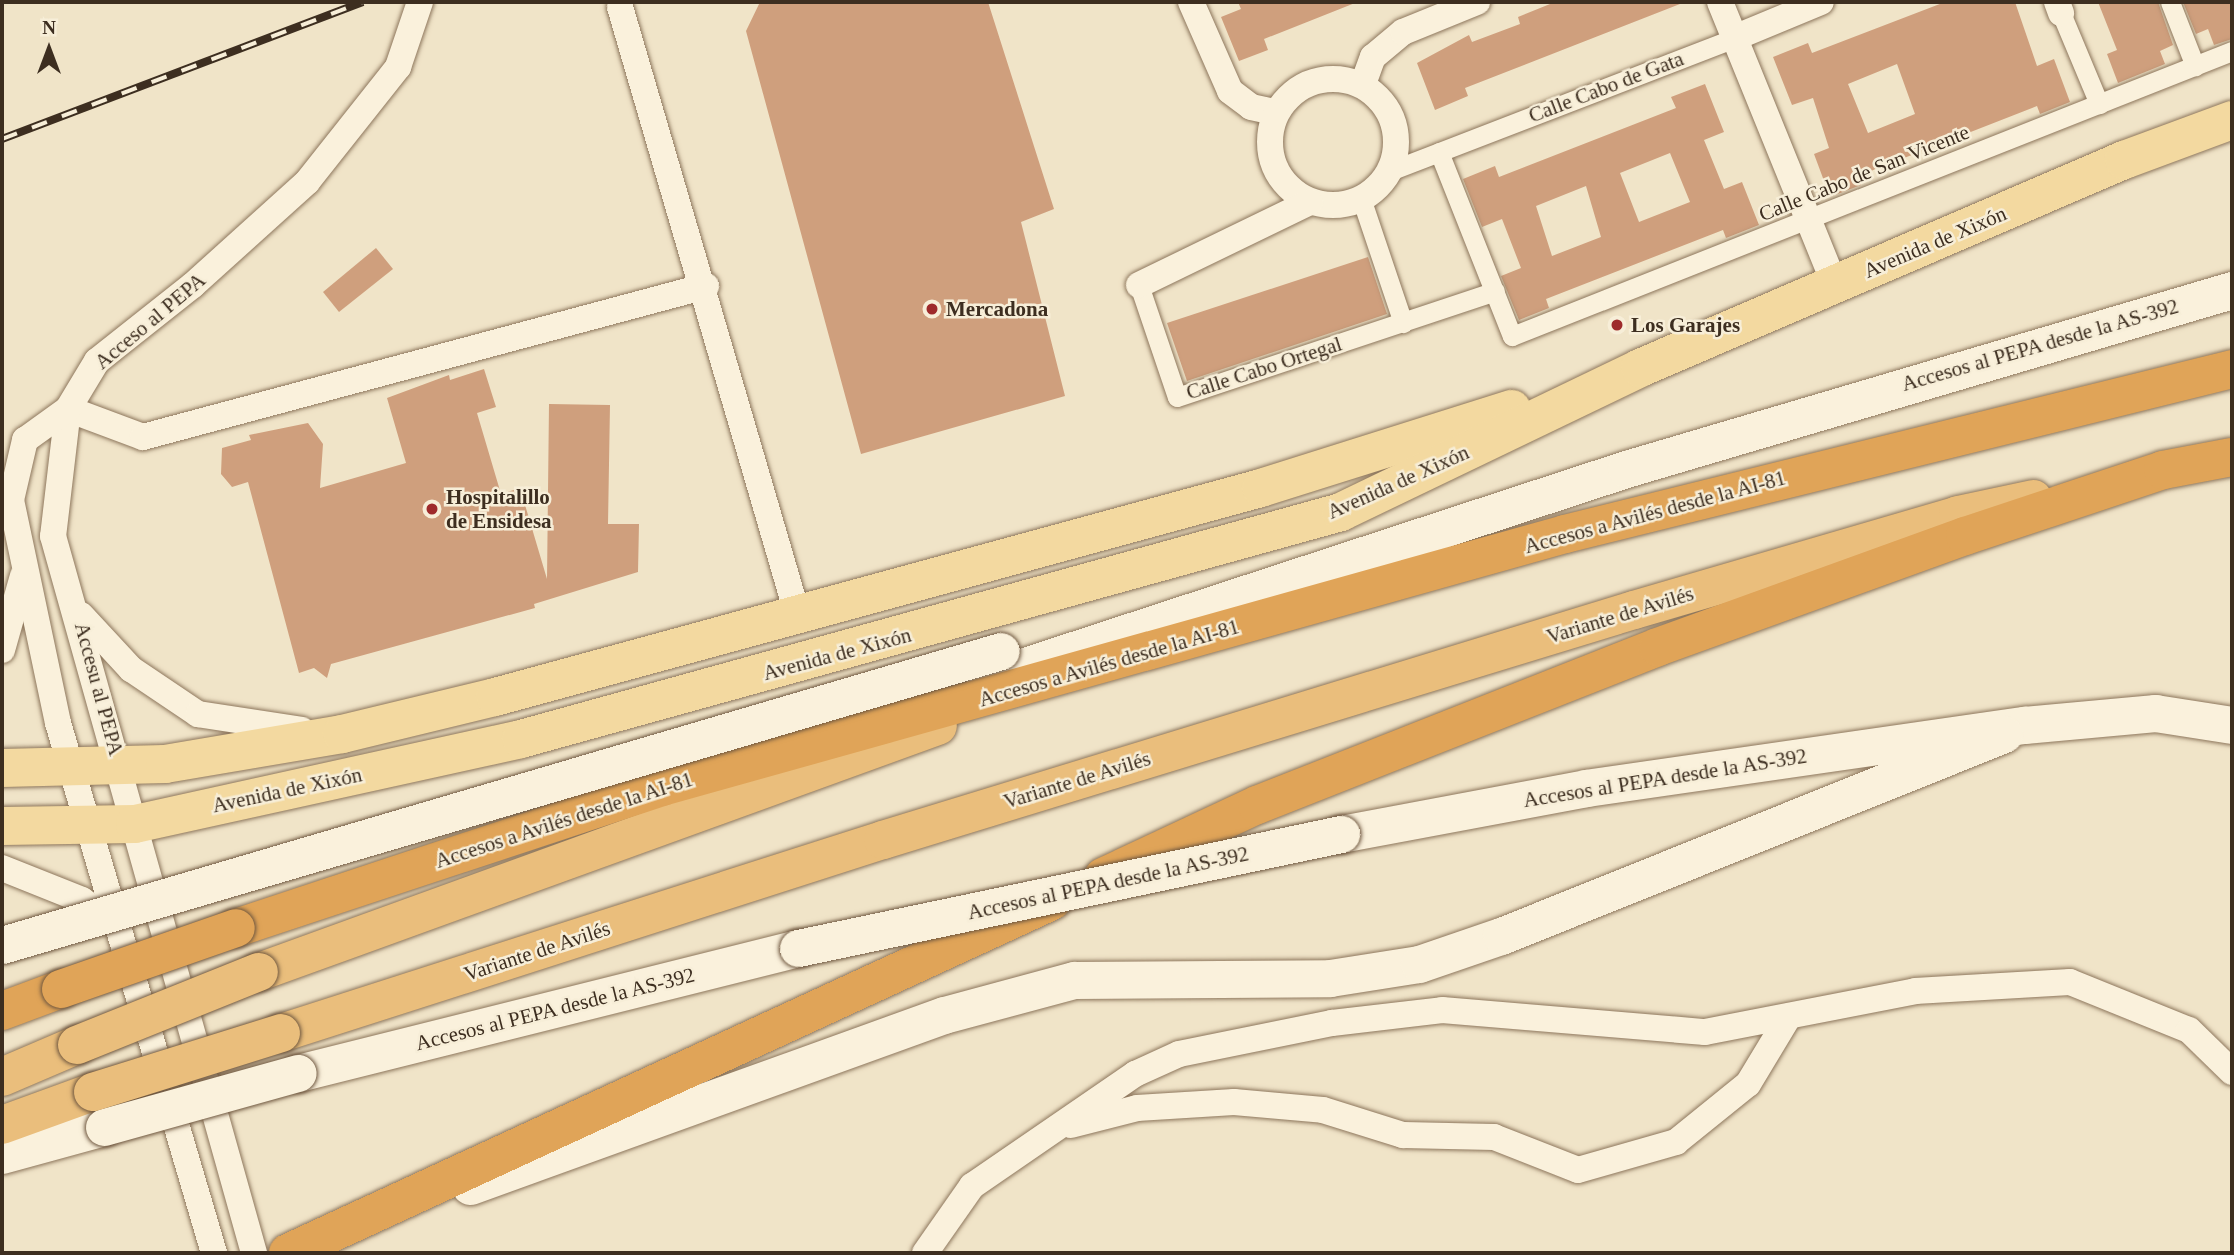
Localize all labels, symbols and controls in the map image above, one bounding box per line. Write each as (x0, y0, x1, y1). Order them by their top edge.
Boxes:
north arrow (14, 14, 84, 84)
text: N (42, 17, 56, 38)
street label: Calle Cabo de Gata (1525, 46, 1687, 128)
street label: Calle Cabo de San Vicente (1755, 119, 1973, 227)
street label: Avenida de Xixón (1860, 201, 2010, 283)
street label: Acceso al PEPA (89, 267, 211, 375)
street label: Accesos al PEPA desde la AS-392 (1898, 293, 2182, 397)
place label: Mercadona (946, 296, 1048, 322)
marker: Mercadona (924, 301, 940, 317)
place label: Los Garajes (1631, 312, 1740, 338)
marker: Los Garajes (1609, 317, 1625, 333)
street label: Calle Cabo Ortegal (1183, 331, 1345, 405)
street label: Avenida de Xixón (1323, 439, 1473, 525)
street label: Accesos a Avilés desde la AI-81 (1520, 465, 1790, 559)
place label: Hospitalillo de Ensidesa (446, 484, 552, 534)
marker: Hospitalillo de Ensidesa (424, 501, 440, 517)
street label: Variante de Avilés (1543, 581, 1697, 649)
street label: Accesos a Avilés desde la AI-81 (975, 613, 1243, 713)
street label: Accesu al PEPA (69, 620, 129, 758)
street label: Avenida de Xixón (760, 622, 914, 686)
street label: Accesos al PEPA desde la AS-392 (1520, 743, 1810, 813)
street label: Variante de Avilés (1000, 746, 1154, 814)
street label: Avenida de Xixón (210, 762, 364, 818)
street label: Accesos a Avilés desde la AI-81 (431, 766, 697, 874)
street label: Accesos al PEPA desde la AS-392 (964, 841, 1252, 925)
street label: Variante de Avilés (460, 915, 614, 987)
street label: Accesos al PEPA desde la AS-392 (412, 962, 698, 1056)

